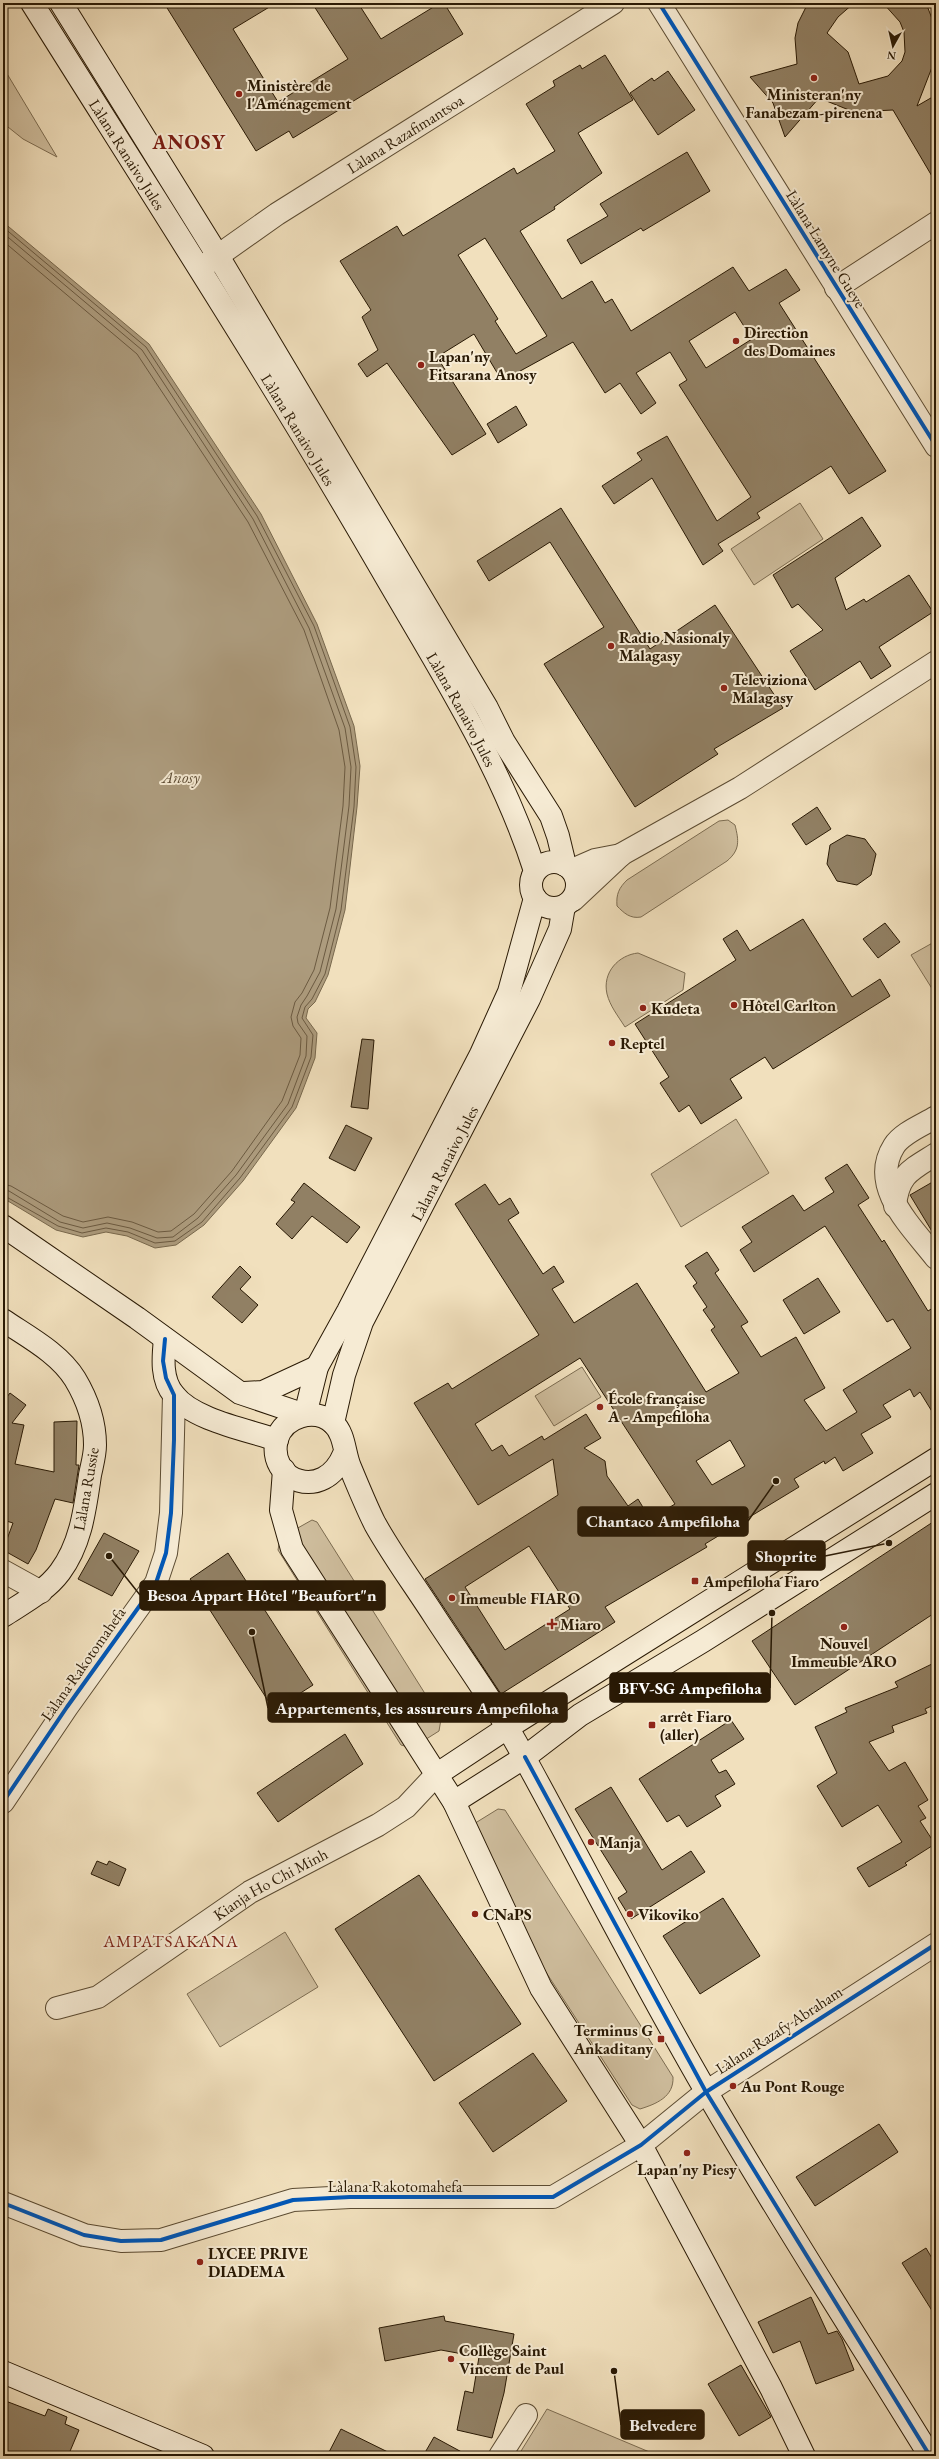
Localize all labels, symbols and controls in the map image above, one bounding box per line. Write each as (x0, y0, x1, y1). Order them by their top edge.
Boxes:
north arrow (873, 26, 913, 66)
text: N (886, 48, 897, 63)
marker: Ministeran'ny Fanabezam-pirenena (809, 73, 819, 83)
place label: Ministère de l'Aménagement (247, 75, 351, 114)
place label: Ministeran'ny Fanabezam-pirenena (745, 84, 884, 123)
marker: Ministère de l'Aménagement (234, 89, 244, 99)
street label: Làlana Razafimantsoa (343, 89, 468, 178)
street label: Làlana Ranaivo Jules (85, 95, 170, 214)
district label: ANOSY (151, 129, 226, 155)
street label: Làlana Lamyne Gueye (781, 186, 871, 312)
place label: Direction des Domaines (744, 322, 835, 361)
marker: Direction des Domaines (731, 336, 741, 346)
place label: Lapan'ny Fitsarana Anosy (429, 346, 537, 385)
marker: Lapan'ny Fitsarana Anosy (416, 360, 426, 370)
street label: Làlana Ranaivo Jules (257, 370, 341, 489)
place label: Radio Nasionaly Malagasy (619, 627, 730, 666)
marker: Radio Nasionaly Malagasy (606, 641, 616, 651)
street label: Làlana Ranaivo Jules (422, 648, 501, 770)
place label: Televiziona Malagasy (732, 669, 808, 708)
marker: Televiziona Malagasy (719, 683, 729, 693)
water label: Anosy (160, 766, 200, 788)
place label: Hôtel Carlton (742, 995, 836, 1016)
place label: Kudeta (651, 998, 701, 1019)
marker: Hôtel Carlton (729, 1000, 739, 1010)
marker: Kudeta (638, 1003, 648, 1013)
place label: Reptel (620, 1033, 665, 1054)
marker: Reptel (607, 1038, 617, 1048)
street label: Làlana Ranaivo Jules (406, 1102, 483, 1225)
place label: École française A - Ampefiloha (607, 1388, 711, 1427)
marker: École française A - Ampefiloha (595, 1402, 605, 1412)
street label: Làlana Russie (68, 1446, 104, 1532)
callout: Chantaco Ampefiloha (578, 1507, 748, 1536)
text: Chantaco Ampefiloha (586, 1510, 741, 1532)
callout: Shoprite (748, 1541, 825, 1570)
text: Shoprite (755, 1545, 817, 1567)
place label: Ampefiloha Fiaro (702, 1571, 819, 1592)
marker: Ampefiloha Fiaro (690, 1576, 700, 1586)
callout: Besoa Appart Hôtel "Beaufort"n (140, 1581, 385, 1610)
text: Besoa Appart Hôtel "Beaufort"n (147, 1584, 377, 1606)
place label: Immeuble FIARO (460, 1588, 580, 1609)
marker: Immeuble FIARO (447, 1593, 457, 1603)
street label: Làlana Rakotomahefa (36, 1602, 131, 1725)
place label: Miaro (560, 1614, 601, 1635)
marker: Miaro (547, 1619, 557, 1629)
marker: Nouvel Immeuble ARO (839, 1622, 849, 1632)
place label: Nouvel Immeuble ARO (791, 1633, 897, 1672)
callout: BFV-SG Ampefiloha (610, 1673, 770, 1702)
text: BFV-SG Ampefiloha (618, 1677, 762, 1699)
callout: Appartements, les assureurs Ampefiloha (268, 1693, 567, 1722)
text: Appartements, les assureurs Ampefiloha (274, 1697, 559, 1719)
place label: arrêt Fiaro (aller) (660, 1706, 731, 1745)
marker: arrêt Fiaro (aller) (647, 1720, 657, 1730)
place label: Manja (599, 1832, 642, 1853)
marker: Manja (586, 1837, 596, 1847)
street label: Kianja Ho Chi Minh (209, 1843, 331, 1925)
place label: CNaPS (483, 1904, 532, 1925)
place label: Vikoviko (638, 1904, 699, 1925)
marker: CNaPS (470, 1909, 480, 1919)
marker: Vikoviko (625, 1909, 635, 1919)
district label: AMPATSAKANA (102, 1930, 239, 1952)
street label: Làlana Razafy Abraham (712, 1981, 847, 2079)
place label: Terminus G Ankaditany (573, 2020, 653, 2059)
marker: Terminus G Ankaditany (656, 2034, 666, 2044)
place label: Au Pont Rouge (740, 2076, 845, 2097)
marker: Au Pont Rouge (728, 2081, 738, 2091)
marker: Lapan'ny Piesy (682, 2148, 692, 2158)
place label: Lapan'ny Piesy (637, 2159, 737, 2180)
street label: Làlana Rakotomahefa (328, 2176, 463, 2197)
place label: LYCEE PRIVE DIADEMA (208, 2243, 308, 2282)
marker: LYCEE PRIVE DIADEMA (195, 2257, 205, 2267)
place label: Collège Saint Vincent de Paul (459, 2340, 565, 2379)
marker: Collège Saint Vincent de Paul (446, 2354, 456, 2364)
callout: Belvedere (621, 2410, 704, 2439)
text: Belvedere (629, 2414, 697, 2436)

